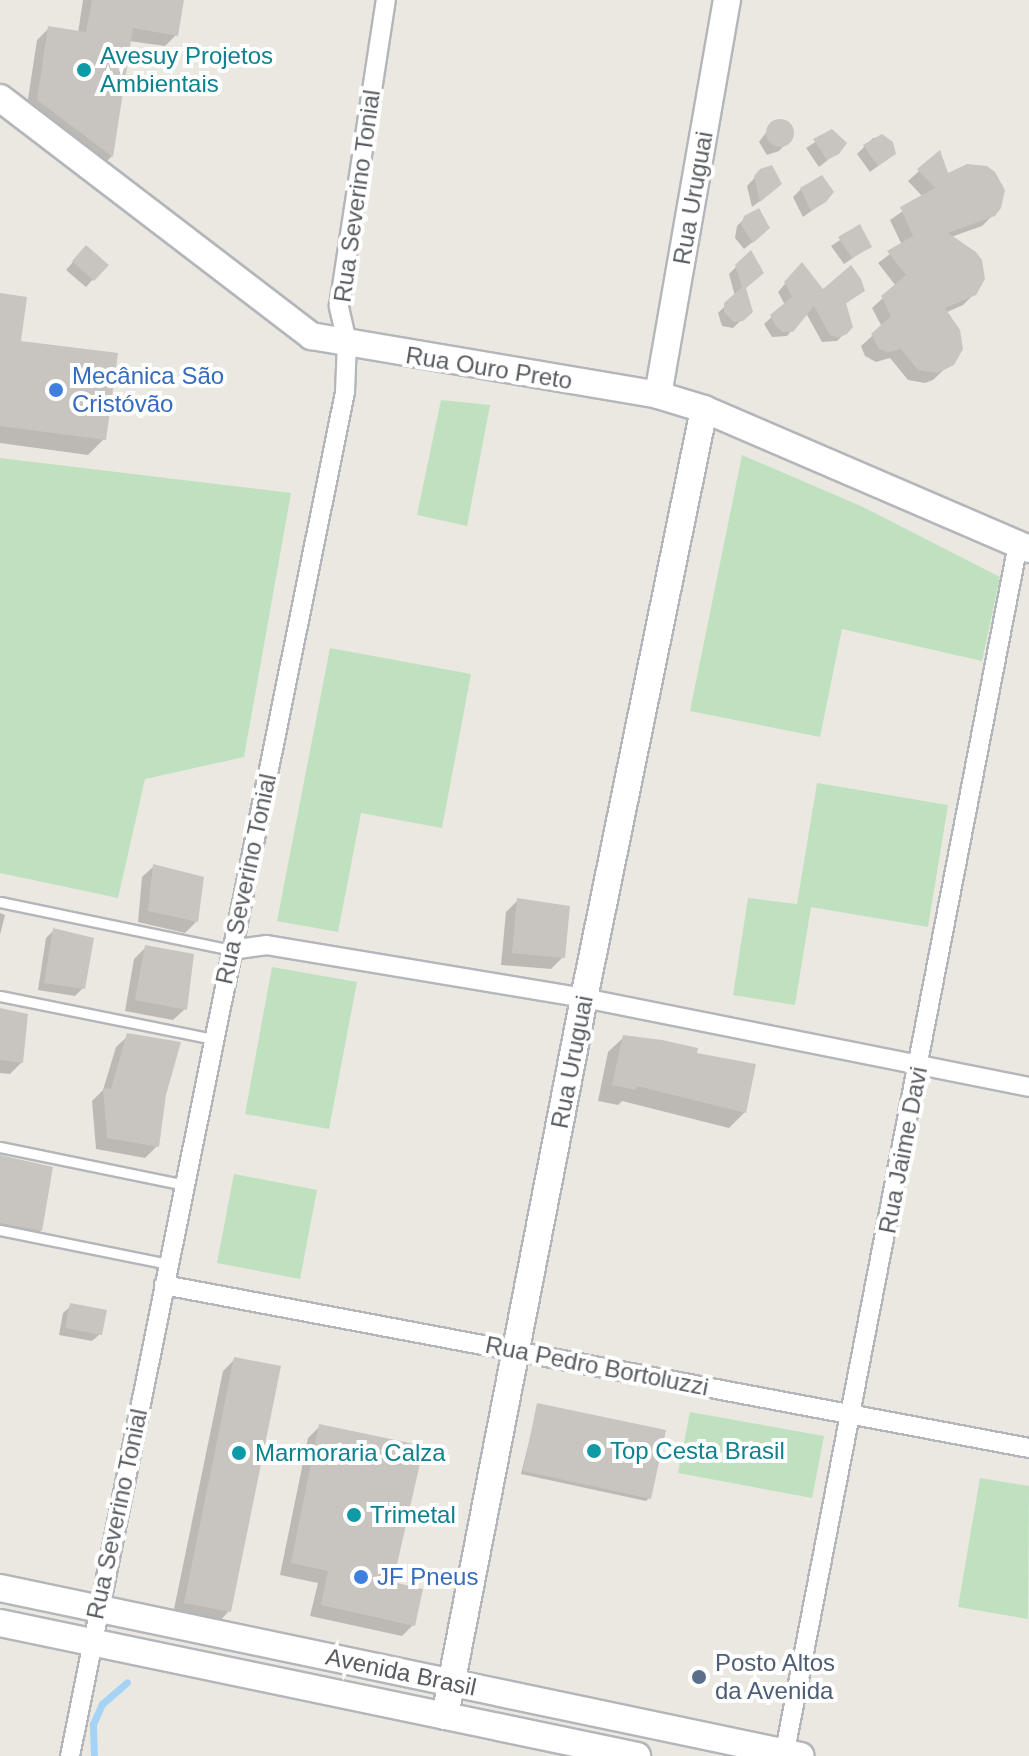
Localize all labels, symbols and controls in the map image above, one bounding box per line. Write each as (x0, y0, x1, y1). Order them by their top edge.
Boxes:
place label: Avesuy Projetos Ambientais (100, 42, 273, 98)
marker: Avesuy Projetos Ambientais (75, 61, 93, 79)
street label: Rua Severino Tonial (328, 88, 386, 304)
street label: Rua Uruguai (667, 129, 719, 267)
street label: Rua Ouro Preto (404, 341, 574, 395)
place label: Mecânica São Cristóvão (72, 362, 224, 418)
marker: Mecânica São Cristóvão (47, 381, 65, 399)
street label: Rua Severino Tonial (210, 771, 282, 987)
street label: Rua Uruguai (545, 993, 599, 1131)
street label: Rua Jaime Davi (873, 1064, 933, 1236)
street label: Rua Pedro Bortoluzzi (483, 1330, 711, 1402)
street label: Rua Severino Tonial (81, 1406, 153, 1622)
place label: Top Cesta Brasil (610, 1437, 785, 1465)
place label: Marmoraria Calza (255, 1439, 446, 1467)
marker: Top Cesta Brasil (585, 1442, 603, 1460)
marker: Marmoraria Calza (230, 1444, 248, 1462)
place label: Trimetal (370, 1501, 456, 1529)
marker: Trimetal (345, 1506, 363, 1524)
place label: JF Pneus (377, 1563, 478, 1591)
marker: JF Pneus (352, 1568, 370, 1586)
street label: Avenida Brasil (323, 1642, 479, 1702)
place label: Posto Altos da Avenida (715, 1649, 836, 1705)
marker: Posto Altos da Avenida (690, 1668, 708, 1686)

